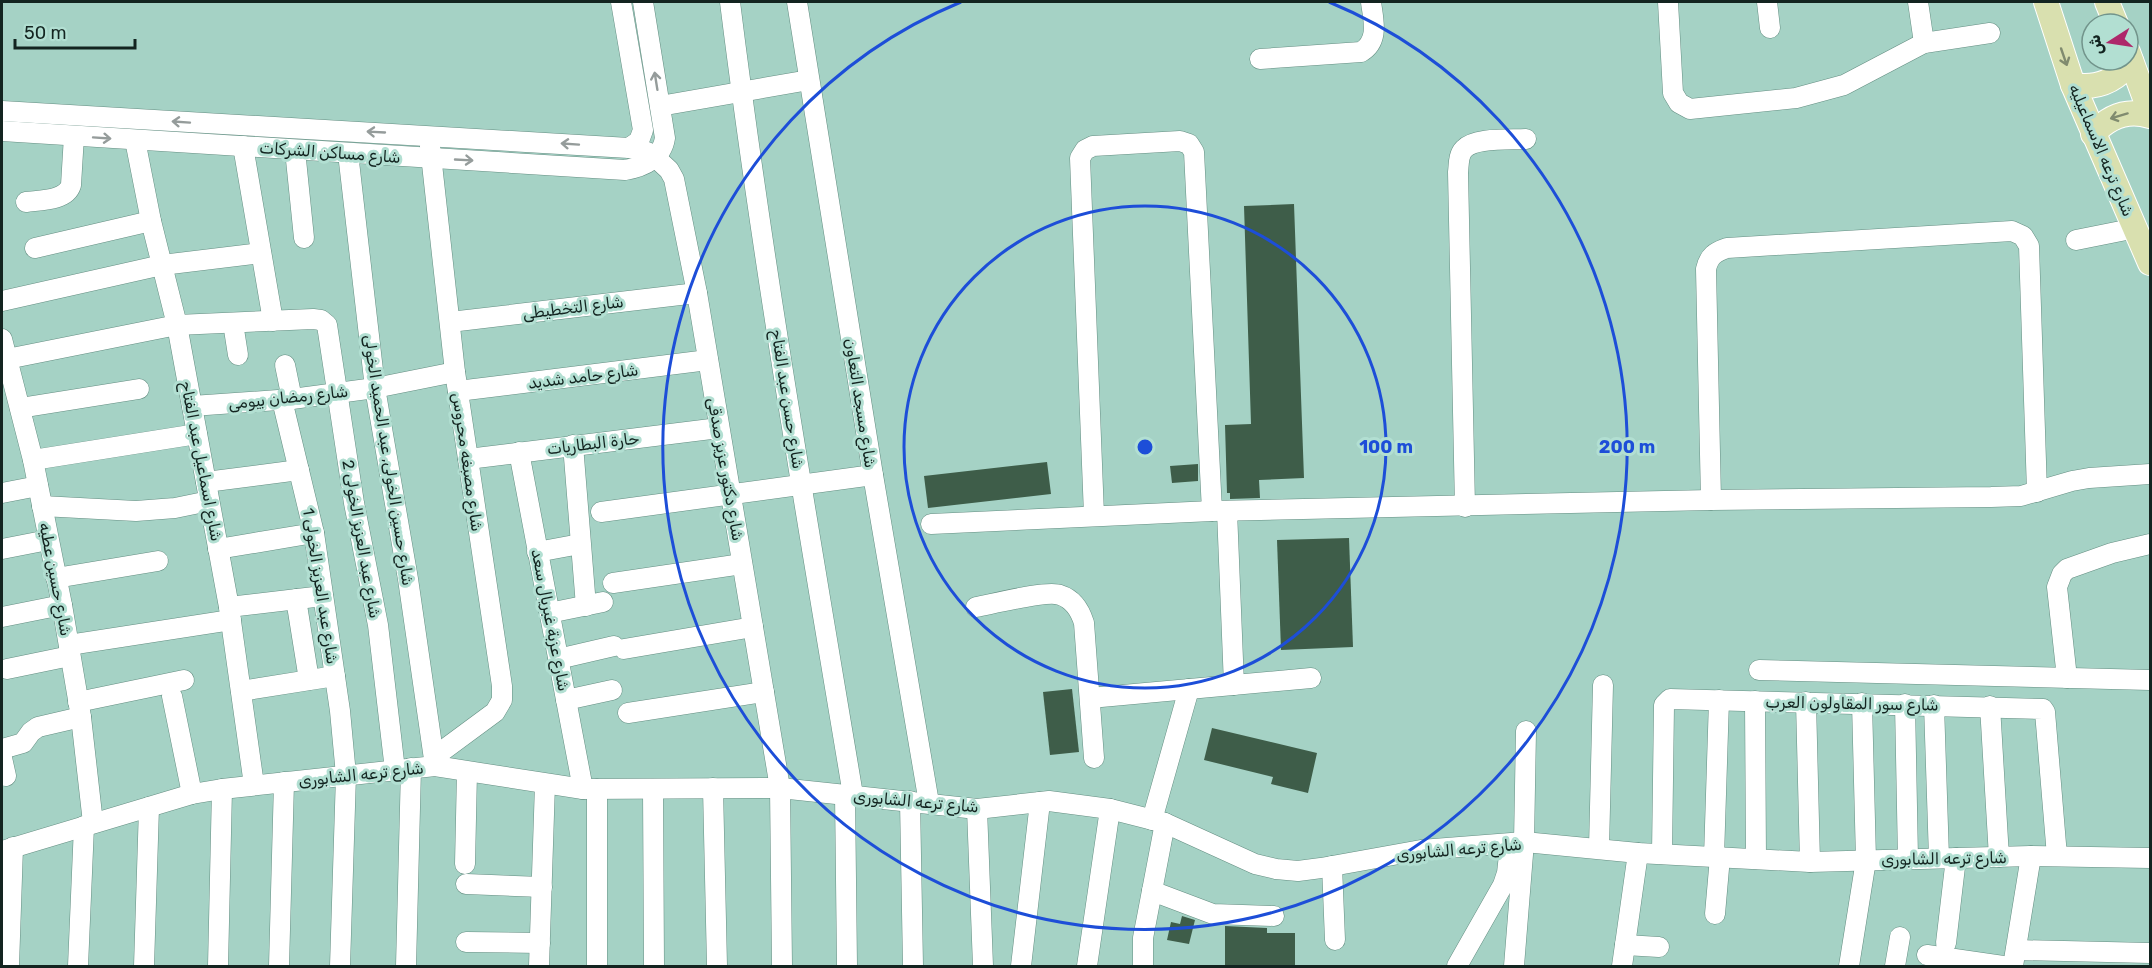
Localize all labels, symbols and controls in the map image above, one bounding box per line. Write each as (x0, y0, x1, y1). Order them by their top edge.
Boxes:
scale bar (15, 12, 135, 50)
north arrow (2080, 12, 2140, 72)
text: 50 m (24, 22, 67, 44)
text: ش (2084, 33, 2107, 57)
one-way arrow (2059, 47, 2070, 66)
one-way arrow (650, 72, 661, 91)
street label: شارع ترعه الاسماعيليه (2063, 81, 2138, 220)
one-way arrow (2110, 111, 2129, 122)
one-way arrow (171, 116, 191, 127)
one-way arrow (366, 127, 386, 138)
one-way arrow (91, 132, 111, 143)
street label: شارع مساكن الشركات (258, 138, 401, 169)
one-way arrow (561, 139, 581, 150)
one-way arrow (454, 155, 474, 166)
street label: شارع التخطيطى (522, 292, 625, 325)
street label: شارع حسن عبد الفتاح (765, 328, 808, 471)
street label: شارع حسين الخولى, عبد الحميد الخولى (357, 333, 418, 587)
street label: شارع مسجد التعاون (839, 337, 880, 470)
street label: شارع حامد شديد (527, 360, 640, 395)
street label: شارع اسماعيل عبد الفتاح (175, 379, 226, 543)
street label: شارع رمضان بيومى (227, 382, 349, 415)
street label: شارع مصبغه محروس (446, 391, 487, 533)
street label: شارع دكتور عزيز صدقى (702, 396, 747, 543)
street label: حارة البطاريات (546, 428, 640, 460)
text: 100 m (1359, 436, 1413, 458)
text: 200 m (1599, 436, 1655, 458)
centre of rings (1135, 437, 1155, 457)
street label: شارع عبد العزيز الخولى 2 (336, 458, 385, 620)
street label: شارع عبد العزيز الخولى 1 (297, 507, 342, 666)
street label: شارع حسين عطيه (33, 521, 76, 638)
street label: شارع عزبة غبريال سعد (525, 547, 574, 693)
street label: شارع سور المقاولون العرب (1765, 692, 1939, 717)
street label: شارع ترعه الشابورى (297, 758, 425, 793)
street label: شارع ترعه الشابورى (852, 787, 980, 818)
street label: شارع ترعه الشابورى (1395, 835, 1523, 866)
street label: شارع ترعه الشابورى (1881, 848, 2007, 871)

